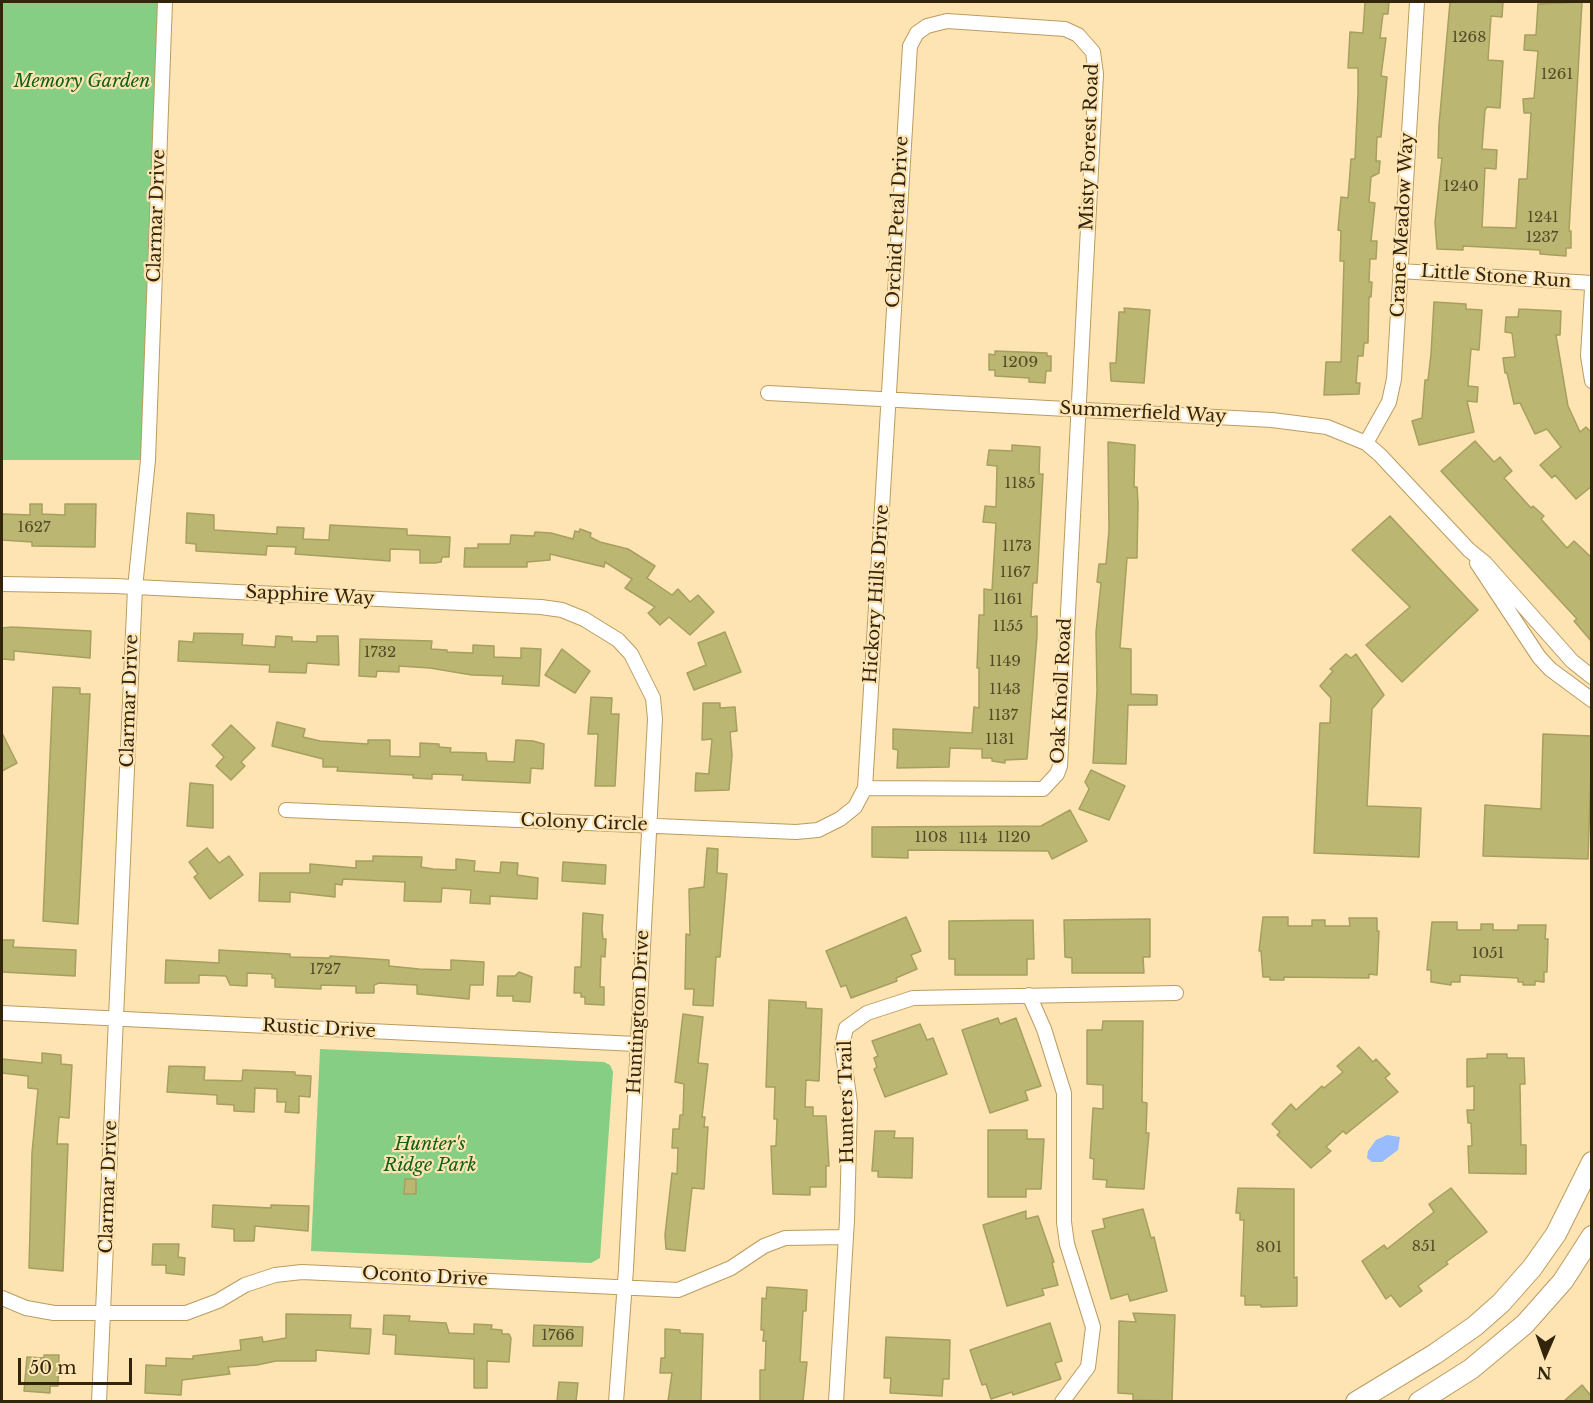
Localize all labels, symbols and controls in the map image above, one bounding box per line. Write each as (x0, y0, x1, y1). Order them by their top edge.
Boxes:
house number: 1268 (1452, 29, 1486, 47)
street label: Misty Forest Road (1076, 63, 1104, 231)
house number: 1261 (1541, 66, 1573, 84)
park label: Memory Garden (14, 71, 150, 93)
street label: Crane Meadow Way (1387, 132, 1419, 318)
street label: Orchid Petal Drive (883, 135, 913, 309)
street label: Clarmar Drive (144, 149, 170, 283)
house number: 1240 (1443, 178, 1479, 196)
house number: 1241 (1527, 209, 1559, 227)
house number: 1237 (1526, 229, 1558, 247)
street label: Little Stone Run (1420, 261, 1572, 293)
house number: 1209 (1002, 354, 1038, 372)
street label: Summerfield Way (1059, 398, 1227, 428)
house number: 1185 (1005, 475, 1035, 493)
street label: Hickory Hills Drive (860, 504, 894, 684)
house number: 1627 (17, 519, 51, 537)
house number: 1173 (1002, 538, 1032, 556)
house number: 1167 (1000, 564, 1030, 582)
street label: Sapphire Way (245, 582, 375, 610)
house number: 1161 (993, 591, 1023, 609)
street label: Oak Knoll Road (1047, 617, 1077, 765)
house number: 1155 (993, 618, 1023, 636)
street label: Clarmar Drive (117, 634, 143, 768)
house number: 1732 (364, 644, 396, 662)
house number: 1149 (989, 653, 1021, 671)
house number: 1143 (989, 681, 1021, 699)
house number: 1137 (988, 707, 1018, 725)
house number: 1131 (985, 731, 1015, 749)
street label: Colony Circle (520, 810, 648, 836)
house number: 1108 (914, 829, 948, 847)
house number: 1120 (997, 829, 1031, 847)
house number: 1114 (959, 830, 987, 848)
street label: Huntington Drive (624, 929, 654, 1095)
house number: 1051 (1472, 945, 1504, 963)
house number: 1727 (310, 961, 340, 979)
street label: Rustic Drive (262, 1015, 376, 1043)
street label: Hunters Trail (835, 1040, 859, 1164)
street label: Clarmar Drive (96, 1120, 122, 1254)
park label: Hunter's Ridge Park (384, 1134, 476, 1176)
house number: 851 (1412, 1238, 1436, 1256)
house number: 801 (1256, 1239, 1282, 1257)
street label: Oconto Drive (362, 1263, 488, 1291)
north arrow (1515, 1325, 1575, 1385)
house number: 1766 (541, 1327, 575, 1345)
scale bar (21, 1346, 135, 1384)
text: 50 m (29, 1357, 77, 1379)
text: N (1537, 1363, 1552, 1383)

